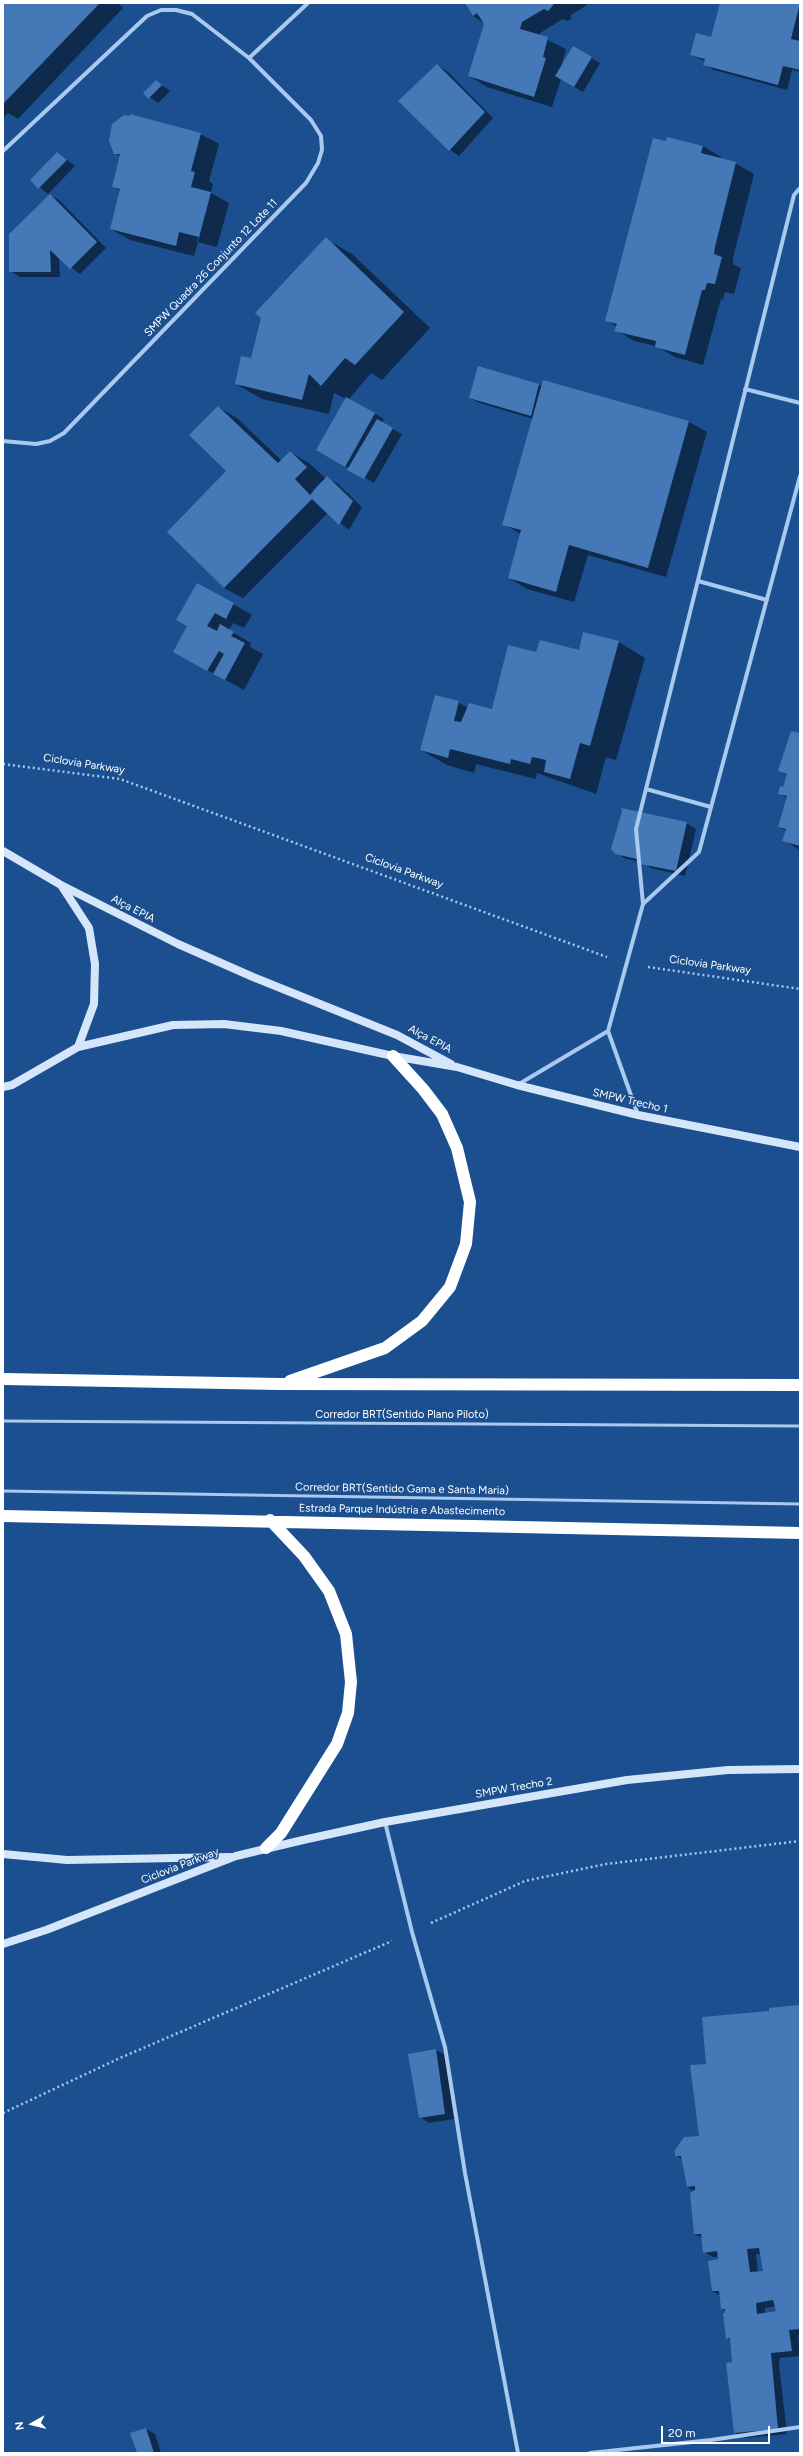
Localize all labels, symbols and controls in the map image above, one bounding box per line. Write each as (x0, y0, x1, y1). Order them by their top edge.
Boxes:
street label: SMPW Quadra 26 Conjunto 12 Lote 11 (142, 197, 280, 339)
street label: Ciclovia Parkway (42, 751, 126, 777)
street label: Ciclovia Parkway (363, 851, 445, 891)
street label: Alça EPIA (109, 892, 157, 926)
street label: Ciclovia Parkway (668, 953, 752, 977)
street label: Alça EPIA (406, 1022, 454, 1056)
street label: SMPW Trecho 1 (591, 1086, 669, 1116)
street label: Corredor BRT(Sentido Plano Piloto) (315, 1408, 489, 1422)
street label: Corredor BRT(Sentido Gama e Santa Maria) (295, 1481, 509, 1497)
street label: Estrada Parque Indústria e Abastecimento (299, 1502, 505, 1518)
street label: SMPW Trecho 2 (474, 1775, 554, 1801)
street label: Ciclovia Parkway (139, 1845, 221, 1887)
north arrow (12, 2404, 52, 2444)
scale bar (663, 2418, 772, 2444)
text: N (13, 2421, 27, 2431)
text: 20 m (668, 2426, 696, 2440)

